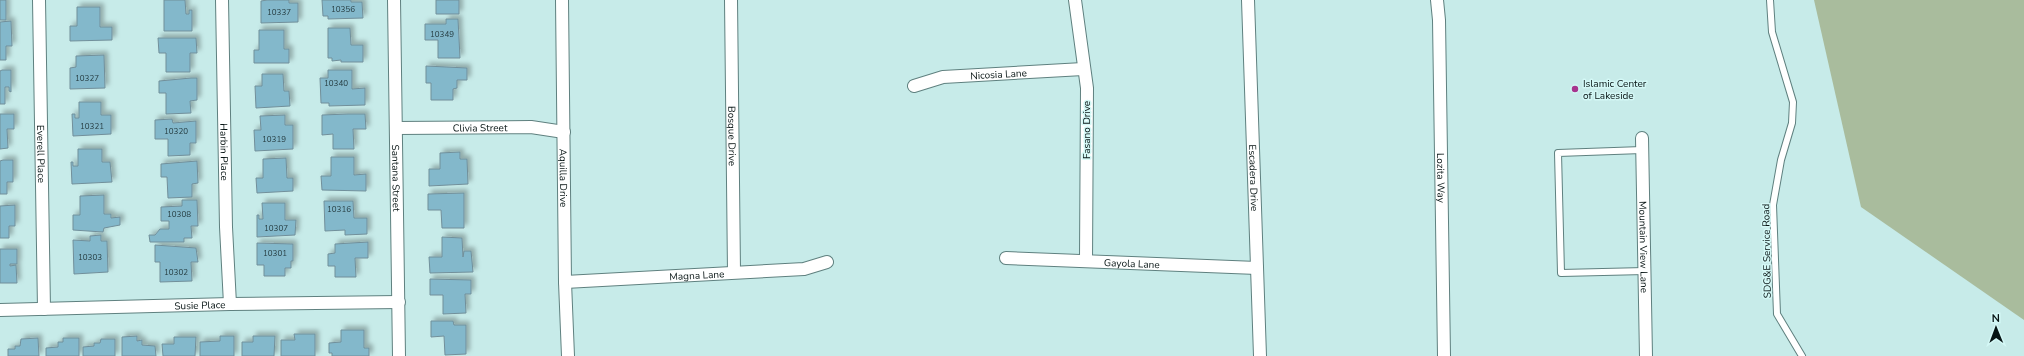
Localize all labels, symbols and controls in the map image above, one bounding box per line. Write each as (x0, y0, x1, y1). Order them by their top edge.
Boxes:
house number: 10356 (331, 4, 355, 15)
house number: 10337 (267, 7, 291, 18)
house number: 10349 (430, 29, 454, 40)
street label: Nicosia Lane (970, 66, 1027, 83)
house number: 10327 (75, 73, 99, 84)
place label: Islamic Center of Lakeside (1583, 77, 1647, 103)
house number: 10340 (324, 78, 348, 89)
marker: Islamic Center of Lakeside (1570, 84, 1580, 94)
street label: Fasano Drive (1080, 101, 1094, 159)
street label: Bosque Drive (724, 106, 739, 166)
house number: 10321 (80, 121, 104, 132)
street label: Clivia Street (453, 121, 508, 136)
street label: Harbin Place (216, 123, 231, 181)
street label: Everell Place (33, 125, 48, 183)
house number: 10320 (164, 126, 188, 137)
house number: 10319 (262, 134, 286, 145)
street label: Santana Street (388, 144, 403, 212)
street label: Escadera Drive (1245, 144, 1261, 212)
street label: Aquilla Drive (556, 149, 570, 207)
street label: Lozita Way (1433, 153, 1448, 204)
street label: Mountain View Lane (1635, 201, 1651, 293)
street label: SDG&E Service Road (1759, 203, 1775, 298)
house number: 10316 (327, 204, 351, 215)
house number: 10308 (167, 209, 191, 220)
house number: 10307 (264, 223, 288, 234)
house number: 10301 (263, 248, 287, 259)
house number: 10303 (78, 252, 102, 263)
street label: Gayola Lane (1104, 256, 1160, 272)
house number: 10302 (164, 267, 188, 278)
street label: Magna Lane (669, 267, 725, 284)
street label: Susie Place (174, 298, 226, 313)
north arrow (1976, 308, 2016, 348)
text: N (1992, 311, 2000, 326)

